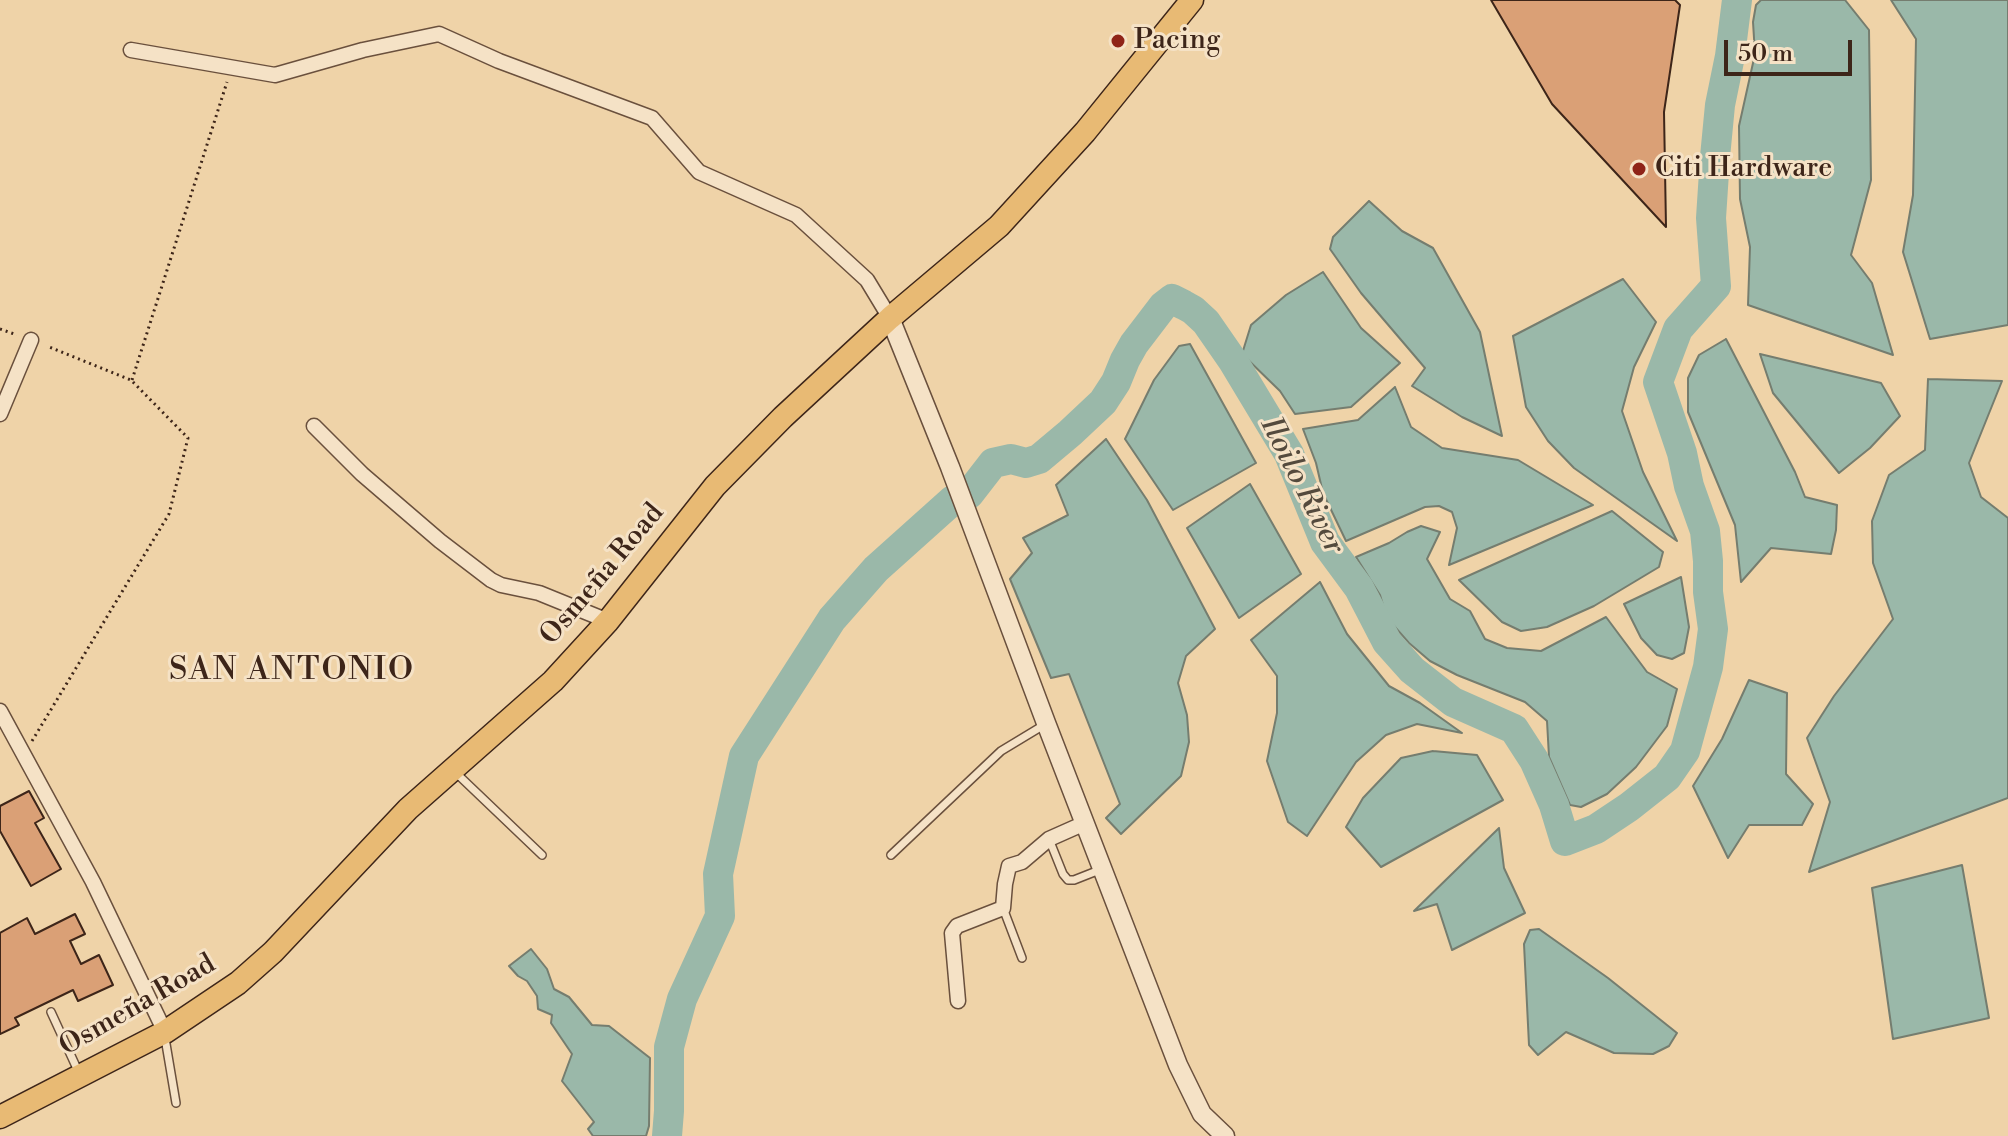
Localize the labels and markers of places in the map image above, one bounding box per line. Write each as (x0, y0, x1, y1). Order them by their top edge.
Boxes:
place label: Pacing (1134, 24, 1220, 58)
marker: Pacing (1109, 32, 1127, 50)
place label: Citi Hardware (1655, 152, 1832, 186)
marker: Citi Hardware (1630, 160, 1648, 178)

